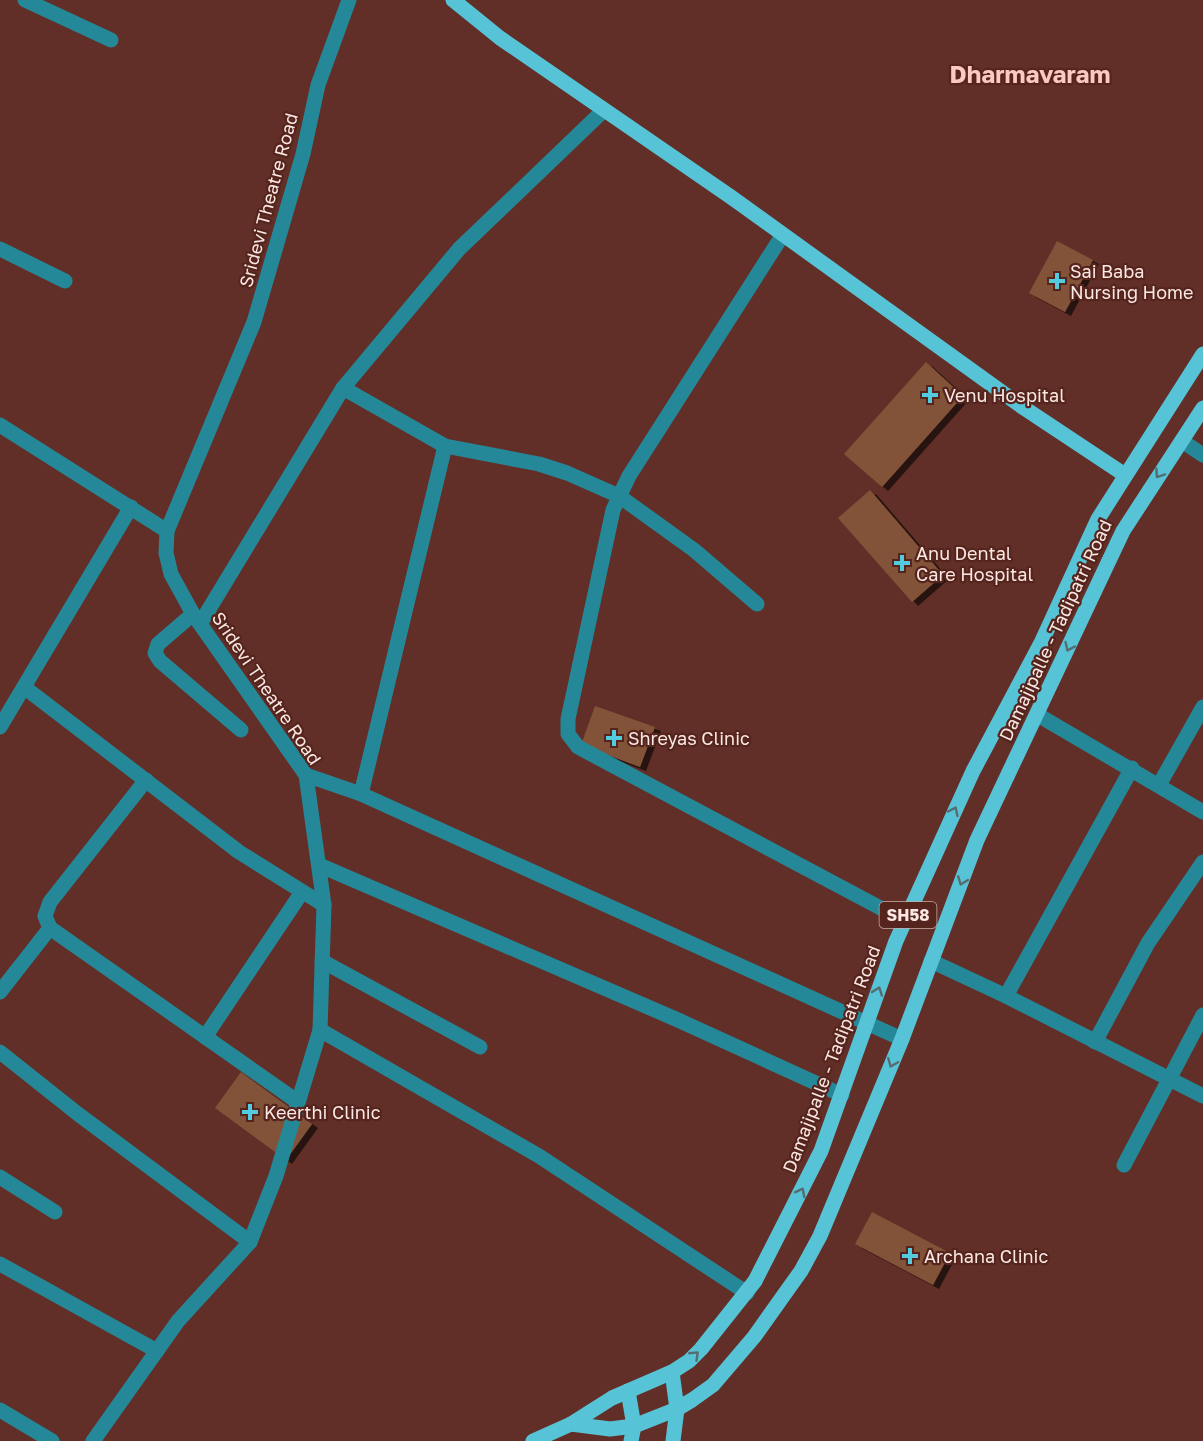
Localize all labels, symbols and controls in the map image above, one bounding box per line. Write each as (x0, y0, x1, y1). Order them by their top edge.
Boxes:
district label: Dharmavaram (950, 59, 1110, 88)
street label: Sridevi Theatre Road (234, 110, 302, 290)
place label: Sai Baba Nursing Home (1070, 260, 1193, 303)
marker: Sai Baba Nursing Home (1048, 272, 1066, 290)
place label: Venu Hospital (944, 384, 1065, 406)
marker: Venu Hospital (921, 386, 939, 404)
one-way arrow (1155, 468, 1167, 478)
street label: Damajipalle - Tadipatri Road (994, 516, 1116, 744)
place label: Anu Dental Care Hospital (916, 542, 1033, 585)
marker: Anu Dental Care Hospital (893, 554, 911, 572)
street label: Sridevi Theatre Road (208, 607, 326, 769)
one-way arrow (1065, 640, 1077, 651)
place label: Shreyas Clinic (628, 727, 750, 749)
marker: Shreyas Clinic (605, 729, 623, 747)
one-way arrow (946, 807, 958, 818)
one-way arrow (956, 875, 969, 886)
road number: SH58 (880, 902, 936, 928)
street label: Damajipalle - Tadipatri Road (777, 942, 885, 1176)
one-way arrow (871, 986, 884, 997)
one-way arrow (887, 1057, 899, 1068)
place label: Keerthi Clinic (264, 1101, 381, 1123)
marker: Keerthi Clinic (241, 1103, 259, 1121)
one-way arrow (794, 1188, 806, 1199)
place label: Archana Clinic (924, 1245, 1048, 1267)
marker: Archana Clinic (901, 1247, 919, 1265)
one-way arrow (688, 1351, 699, 1362)

